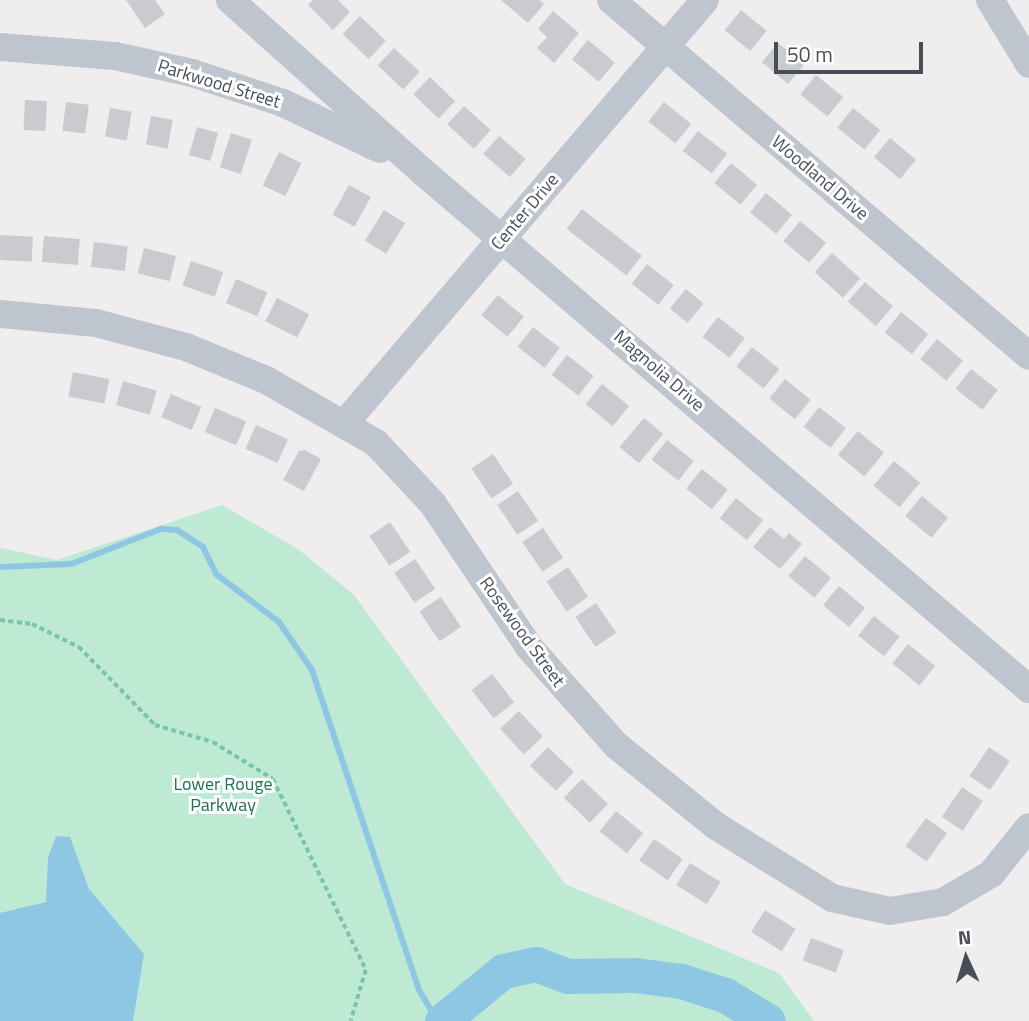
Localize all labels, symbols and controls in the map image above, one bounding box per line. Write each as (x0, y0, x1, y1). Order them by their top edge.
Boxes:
scale bar (777, 28, 926, 72)
text: 50 m (787, 38, 833, 70)
street label: Parkwood Street (155, 55, 283, 113)
street label: Woodland Drive (767, 131, 873, 225)
street label: Center Drive (487, 169, 563, 255)
street label: Magnolia Drive (609, 326, 709, 416)
street label: Rosewood Street (475, 573, 569, 691)
park label: Lower Rouge Parkway (173, 774, 273, 816)
text: N (957, 922, 972, 951)
north arrow (931, 923, 1001, 993)

